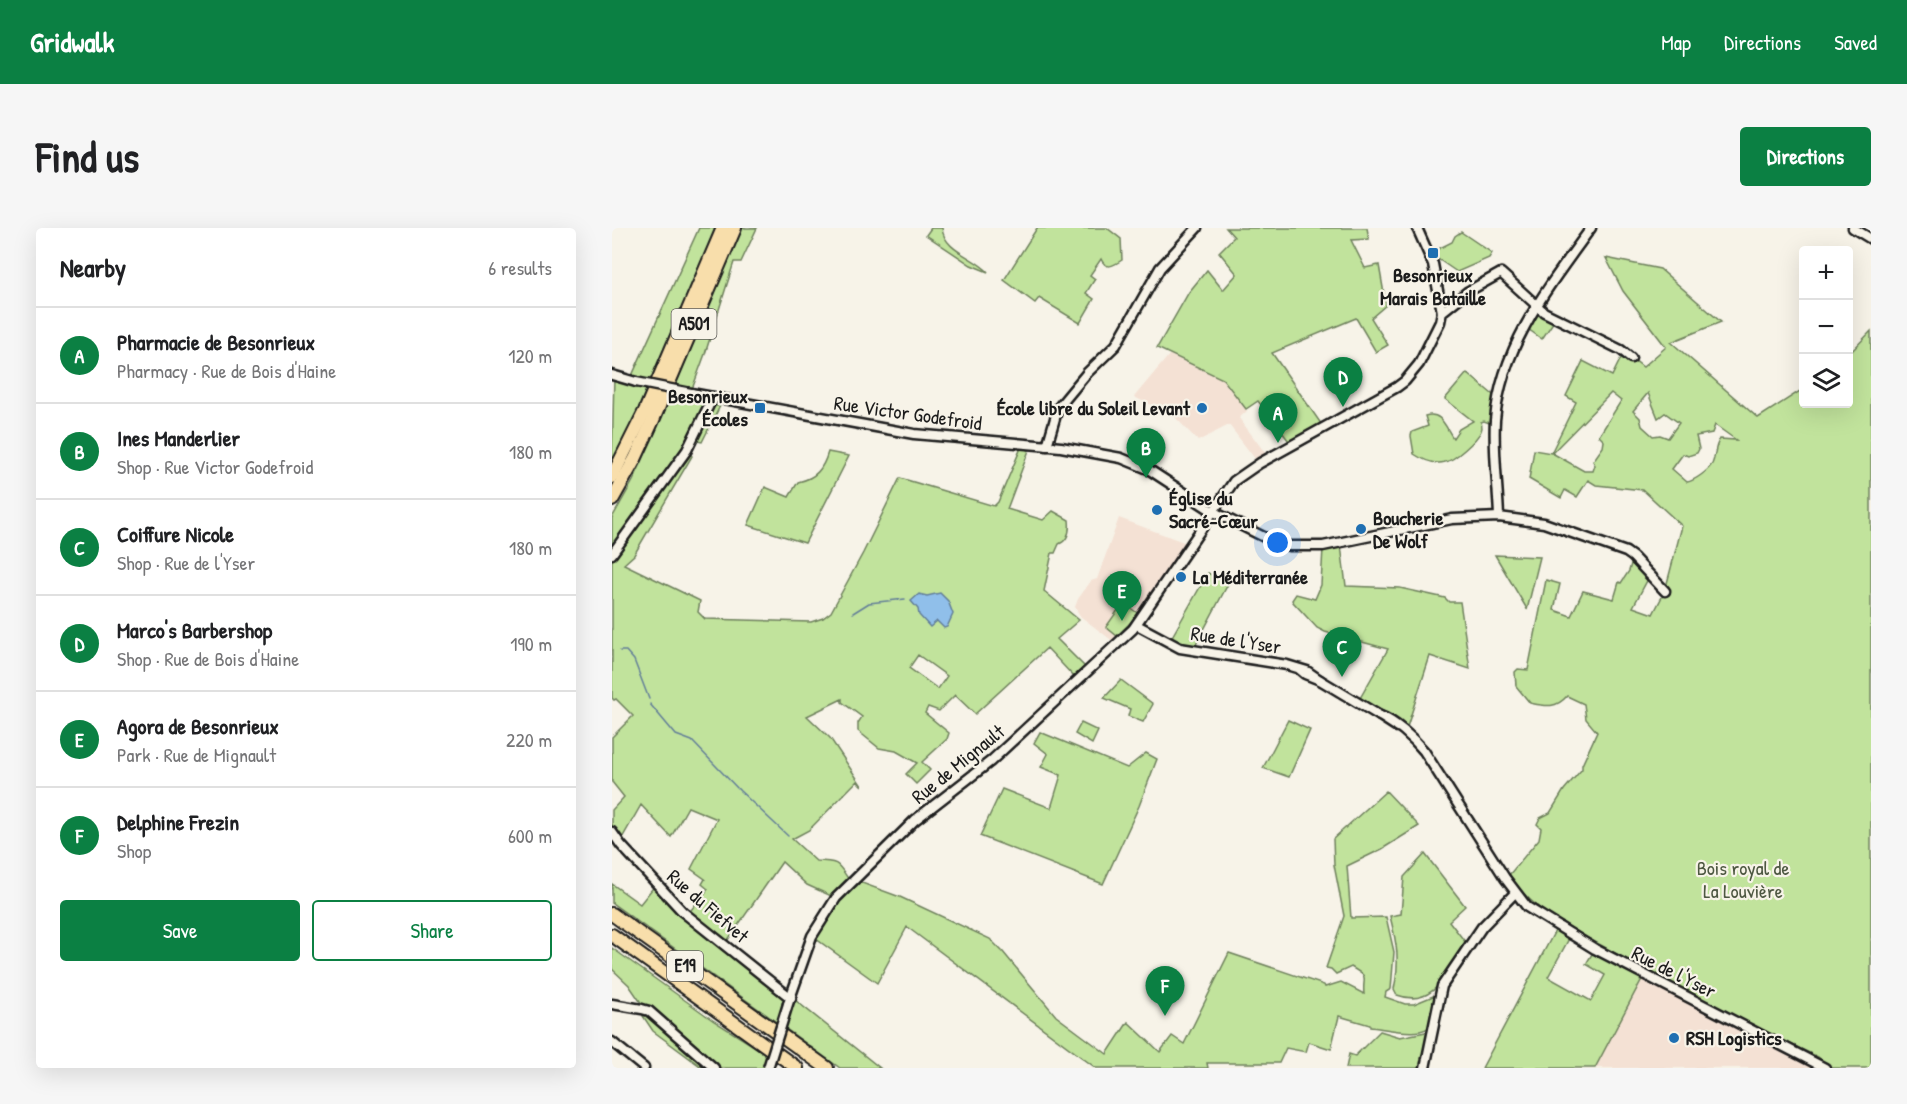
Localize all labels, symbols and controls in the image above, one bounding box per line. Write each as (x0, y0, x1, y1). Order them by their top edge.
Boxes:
text: Gridwalk (30, 23, 114, 61)
text: Map (1661, 28, 1691, 57)
text: Directions (1724, 28, 1801, 57)
text: Saved (1834, 28, 1877, 57)
button: Directions (1740, 127, 1871, 186)
text: Find us (36, 128, 139, 185)
marker: Besonrieux Marais Bataille (1426, 246, 1440, 260)
map controls (1799, 246, 1853, 408)
button: + (1799, 246, 1853, 300)
text: Nearby (60, 250, 126, 285)
text: 6 results (488, 254, 552, 281)
place label: Besonrieux Marais Bataille (1380, 261, 1486, 311)
button: − (1799, 300, 1853, 354)
road number: A501 (672, 309, 716, 339)
text: Pharmacie de Besonrieux (117, 327, 315, 357)
text: A (75, 342, 84, 369)
text: 120 m (508, 342, 552, 369)
button: layers (1799, 354, 1853, 408)
text: Pharmacy · Rue de Bois d'Haine (117, 357, 336, 384)
pin: D (1324, 358, 1362, 407)
place label: Besonrieux Écoles (668, 382, 748, 432)
street label: Rue Victor Godefroid (832, 389, 984, 436)
place label: École libre du Soleil Levant (997, 394, 1191, 421)
pin: A (1258, 394, 1298, 443)
marker: Besonrieux Écoles (753, 401, 767, 415)
marker: École libre du Soleil Levant (1195, 401, 1209, 415)
text: Ines Manderlier (117, 423, 240, 453)
pin: B (1126, 428, 1166, 478)
text: B (74, 438, 85, 465)
text: 180 m (509, 438, 552, 465)
text: Shop · Rue Victor Godefroid (117, 453, 313, 480)
place label: Église du Sacré-Cœur (1169, 484, 1258, 534)
marker: Église du Sacré-Cœur (1150, 503, 1164, 517)
place label: Boucherie De Wolf (1373, 504, 1443, 554)
text: Coiffure Nicole (117, 519, 234, 549)
marker: Boucherie De Wolf (1354, 522, 1368, 536)
your location (1263, 528, 1292, 557)
text: C (74, 534, 85, 561)
text: 180 m (509, 534, 552, 561)
text: Shop · Rue de l'Yser (117, 549, 255, 576)
place label: La Méditerranée (1193, 563, 1308, 590)
marker: La Méditerranée (1174, 570, 1188, 584)
pin: E (1102, 572, 1142, 621)
text: Marco's Barbershop (117, 615, 272, 645)
street label: Rue de l'Yser (1189, 619, 1283, 660)
pin: C (1322, 628, 1362, 677)
text: D (75, 630, 84, 657)
text: 190 m (510, 630, 552, 657)
text: Shop · Rue de Bois d'Haine (117, 645, 299, 672)
text: Agora de Besonrieux (117, 711, 279, 741)
street label: Rue de Mignault (906, 717, 1011, 809)
text: E (75, 726, 84, 753)
text: 220 m (506, 726, 552, 753)
text: Park · Rue de Mignault (117, 741, 276, 768)
text: Delphine Frezin (117, 807, 239, 837)
text: F (76, 822, 83, 849)
text: 600 m (508, 822, 552, 849)
text: Shop (117, 837, 151, 864)
park label: Bois royal de La Louvière (1697, 854, 1789, 904)
street label: Rue du Fiefvet (662, 863, 756, 949)
button: Save (60, 900, 300, 961)
button: Share (312, 900, 552, 961)
street label: Rue de l'Yser (1628, 939, 1721, 1004)
road number: E19 (667, 951, 703, 981)
pin: F (1146, 966, 1184, 1016)
place label: RSH Logistics (1686, 1024, 1782, 1052)
marker: RSH Logistics (1667, 1031, 1681, 1045)

